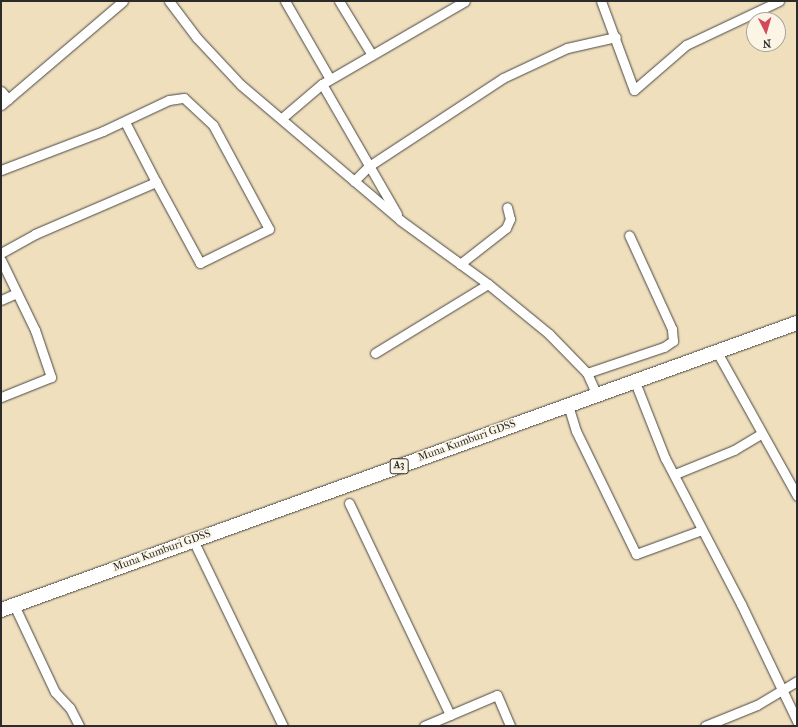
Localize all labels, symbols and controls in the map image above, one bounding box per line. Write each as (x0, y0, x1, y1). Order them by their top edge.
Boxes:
north arrow (746, 12, 786, 52)
text: N (762, 37, 772, 50)
street label: Muna Kumburi GDSS (416, 417, 518, 465)
road number: A3 (389, 458, 409, 474)
street label: Muna Kumburi GDSS (111, 527, 213, 575)

